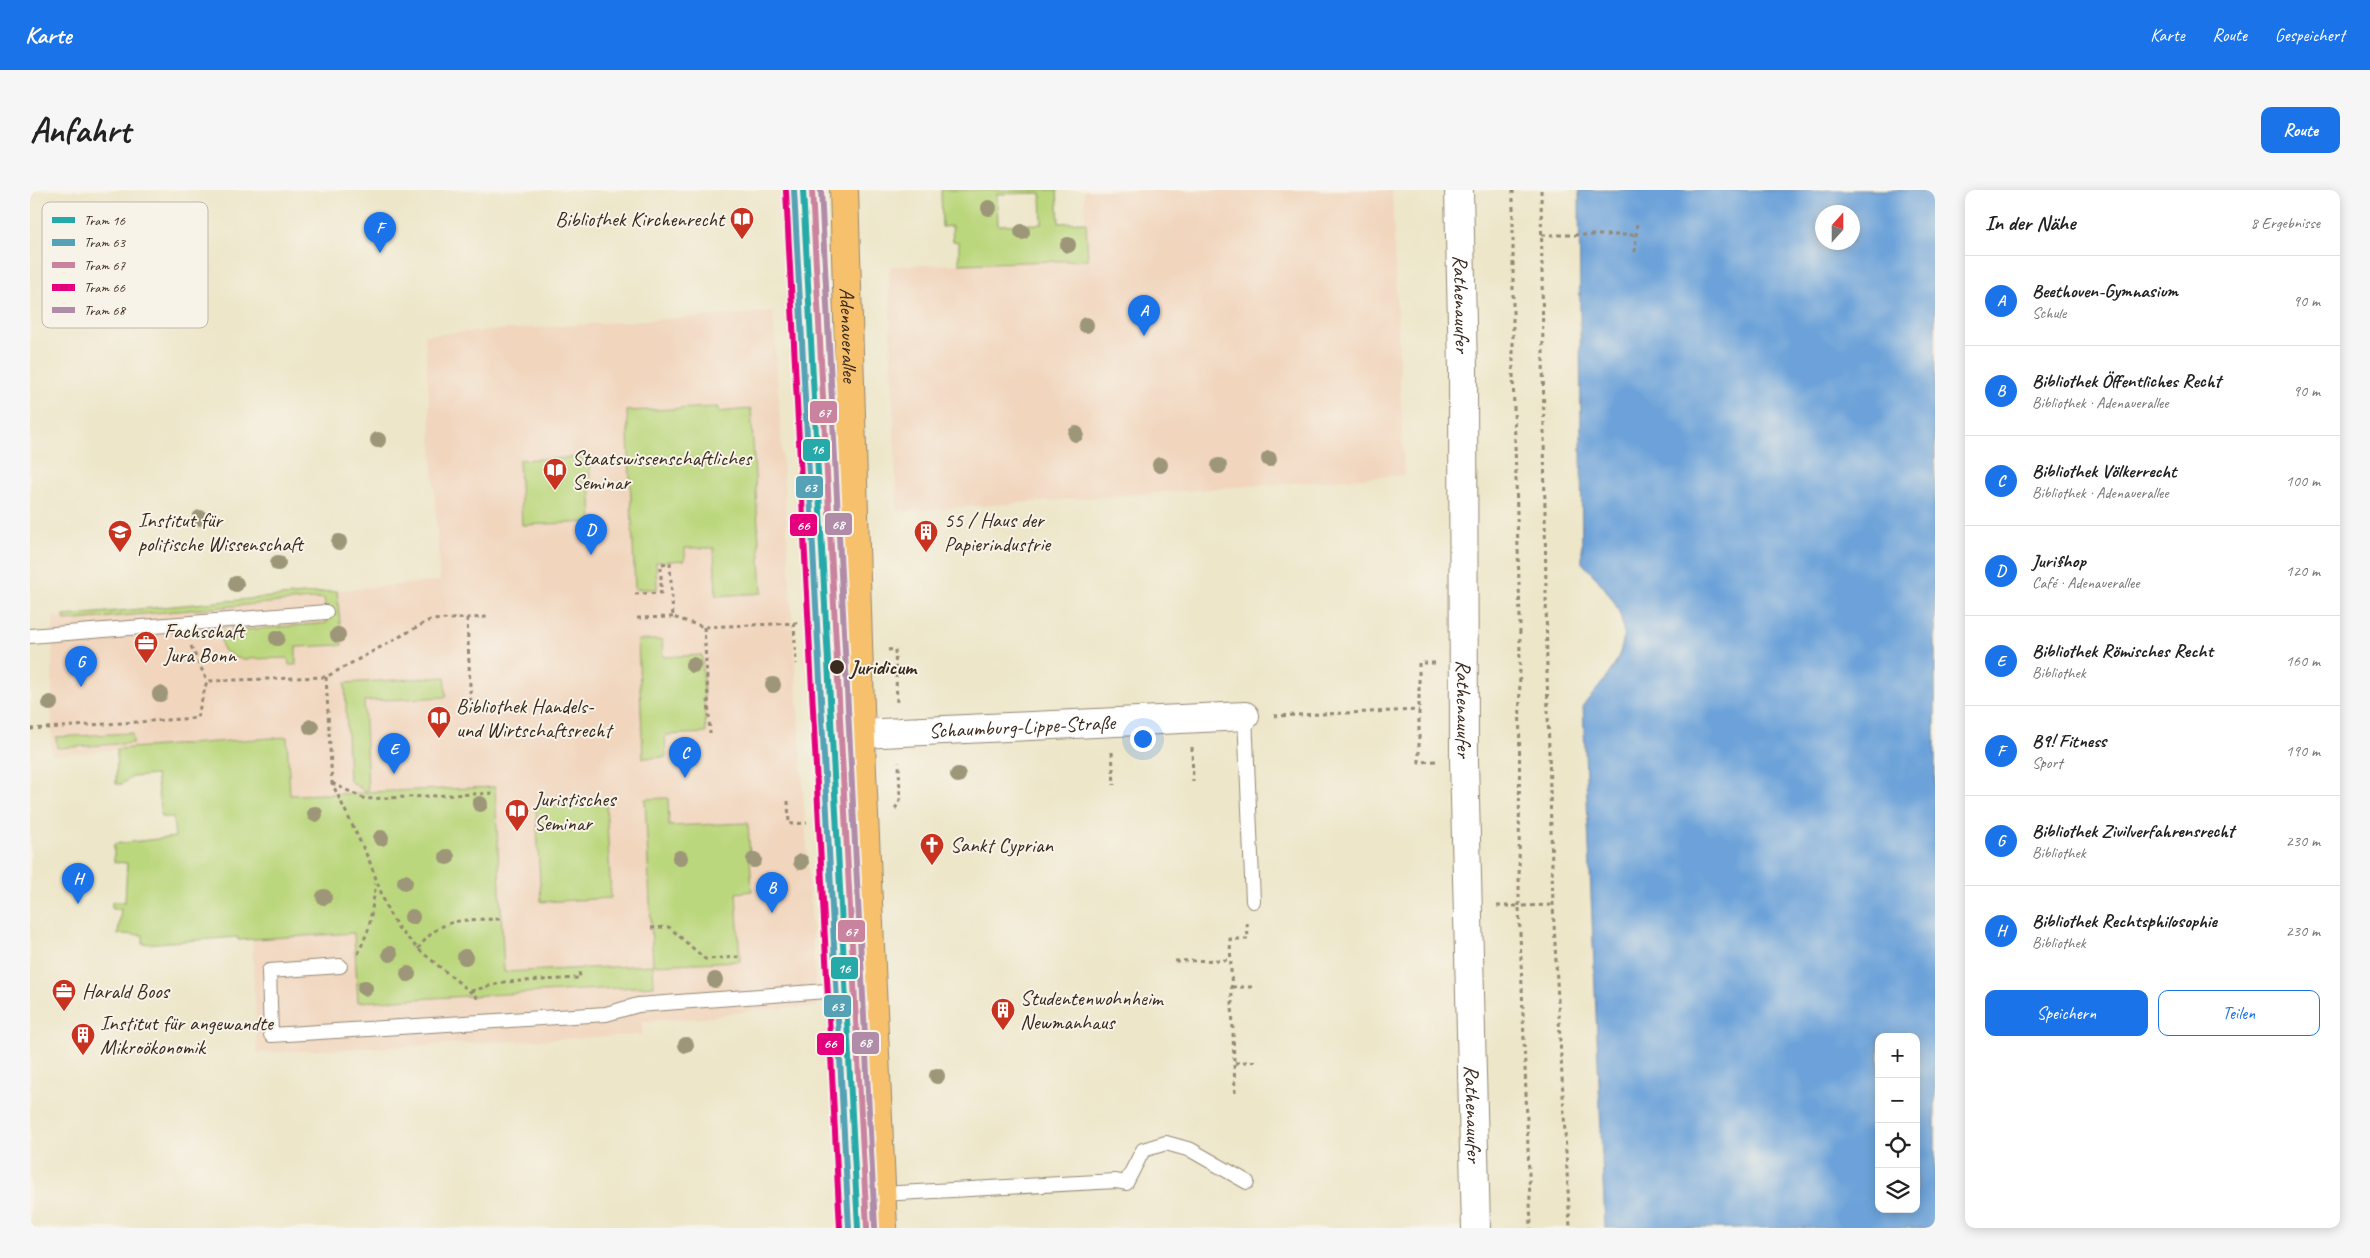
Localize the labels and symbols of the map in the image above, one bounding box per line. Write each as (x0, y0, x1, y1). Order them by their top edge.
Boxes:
legend (42, 202, 208, 328)
north arrow (1815, 205, 1860, 250)
place label: Bibliothek Kirchenrecht (555, 206, 726, 232)
library icon: Bibliothek Kirchenrecht (729, 206, 755, 240)
text: Tram 16 (84, 212, 126, 229)
pin: F (364, 212, 396, 253)
text: Tram 63 (84, 234, 127, 251)
street label: Rathenauufer (1447, 255, 1476, 355)
text: Tram 67 (84, 257, 126, 274)
text: Tram 66 (84, 279, 126, 296)
street label: Adenauerallee (834, 287, 863, 385)
pin: A (1128, 295, 1160, 336)
text: Tram 68 (84, 302, 127, 319)
line badge: 67 (809, 400, 838, 424)
text: 67 (818, 404, 832, 421)
line badge: 16 (802, 438, 831, 462)
text: 16 (811, 441, 825, 458)
place label: Staatswissenschaftliches Seminar (572, 445, 753, 495)
library icon: Staatswissenschaftliches Seminar (542, 457, 568, 491)
line badge: 63 (795, 475, 824, 499)
text: 63 (804, 479, 818, 496)
place label: Institut für politische Wissenschaft (138, 507, 305, 557)
place label: 55 / Haus der Papierindustrie (944, 507, 1052, 557)
line badge: 68 (824, 512, 853, 536)
line badge: 66 (789, 513, 818, 537)
pin: D (575, 514, 607, 555)
text: 68 (832, 516, 846, 533)
text: 66 (796, 517, 811, 534)
school or university icon: Institut für politische Wissenschaft (107, 519, 133, 553)
building icon: 55 / Haus der Papierindustrie (913, 519, 939, 553)
place label: Fachschaft Jura Bonn (163, 618, 246, 668)
office icon: Fachschaft Jura Bonn (133, 630, 159, 664)
pin: G (65, 646, 97, 687)
place label: Juridicum (848, 654, 918, 680)
marker: Juridicum (828, 658, 846, 676)
street label: Rathenauufer (1451, 660, 1477, 759)
place label: Bibliothek Handels- und Wirtschaftsrecht (456, 693, 614, 743)
library icon: Bibliothek Handels- und Wirtschaftsrecht (426, 705, 452, 739)
street label: Schaumburg-Lippe-Straße (928, 709, 1118, 744)
your location (1130, 726, 1156, 752)
pin: E (378, 733, 410, 774)
pin: C (669, 737, 701, 778)
place label: Juristisches Seminar (533, 786, 617, 836)
library icon: Juristisches Seminar (504, 798, 530, 832)
church icon: Sankt Cyprian (919, 832, 945, 866)
place label: Sankt Cyprian (950, 832, 1053, 858)
pin: H (62, 863, 94, 904)
pin: B (756, 872, 788, 913)
line badge: 67 (837, 919, 866, 943)
text: 67 (845, 923, 859, 940)
line badge: 16 (830, 956, 859, 980)
text: 16 (838, 960, 852, 977)
office icon: Harald Boos (51, 978, 77, 1012)
place label: Harald Boos (82, 978, 171, 1004)
place label: Studentenwohnheim Newmanhaus (1020, 985, 1165, 1035)
line badge: 63 (823, 994, 852, 1018)
building icon: Studentenwohnheim Newmanhaus (990, 997, 1016, 1031)
text: 63 (831, 998, 845, 1015)
place label: Institut für angewandte Mikroökonomik (100, 1010, 275, 1060)
building icon: Institut für angewandte Mikroökonomik (70, 1022, 96, 1056)
line badge: 68 (851, 1031, 880, 1055)
line badge: 66 (816, 1032, 845, 1056)
text: 68 (859, 1034, 873, 1051)
text: 66 (823, 1035, 838, 1052)
street label: Rathenauufer (1459, 1065, 1487, 1164)

